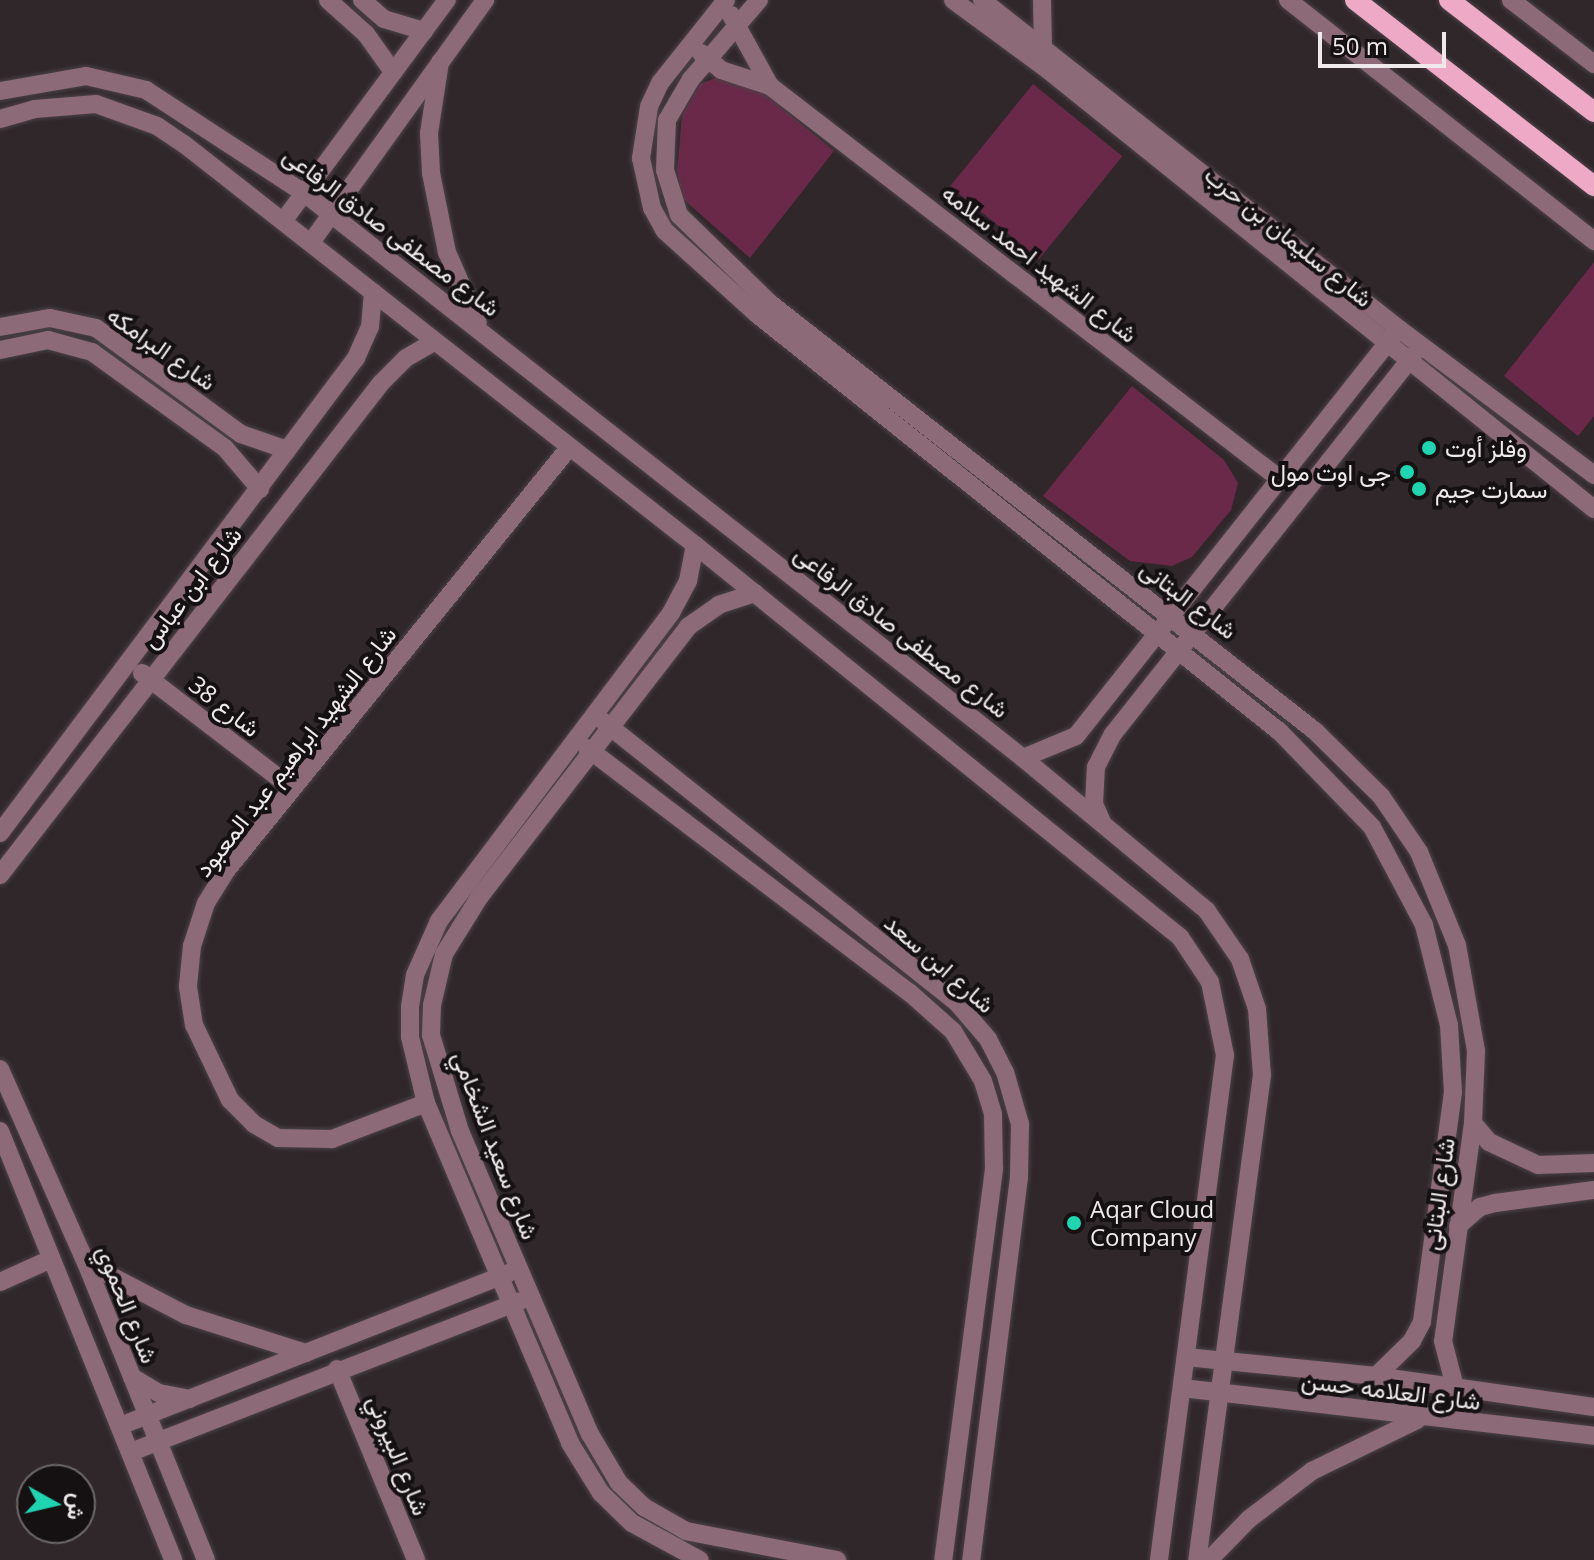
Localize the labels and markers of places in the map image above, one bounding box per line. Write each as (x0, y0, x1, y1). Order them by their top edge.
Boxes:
place label: وفلز أوت (1445, 434, 1527, 462)
marker: وفلز أوت (1420, 439, 1438, 457)
place label: جى اوت مول (1271, 458, 1391, 486)
marker: جى اوت مول (1398, 463, 1416, 481)
place label: سمارت جيم (1435, 475, 1548, 503)
marker: سمارت جيم (1410, 480, 1428, 498)
place label: Aqar Cloud Company (1090, 1195, 1214, 1251)
marker: Aqar Cloud Company (1065, 1214, 1083, 1232)

